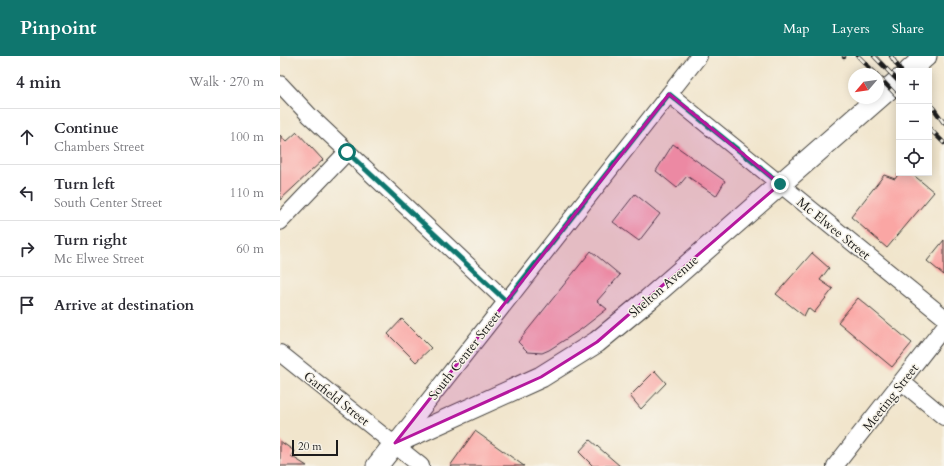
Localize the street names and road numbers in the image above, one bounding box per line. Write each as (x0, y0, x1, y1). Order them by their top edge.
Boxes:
street label: Mc Elwee Street (793, 193, 874, 264)
street label: Shelton Avenue (625, 251, 702, 322)
street label: South Center Street (424, 307, 505, 404)
street label: Meeting Street (859, 360, 923, 435)
street label: Garfield Street (300, 367, 373, 430)

